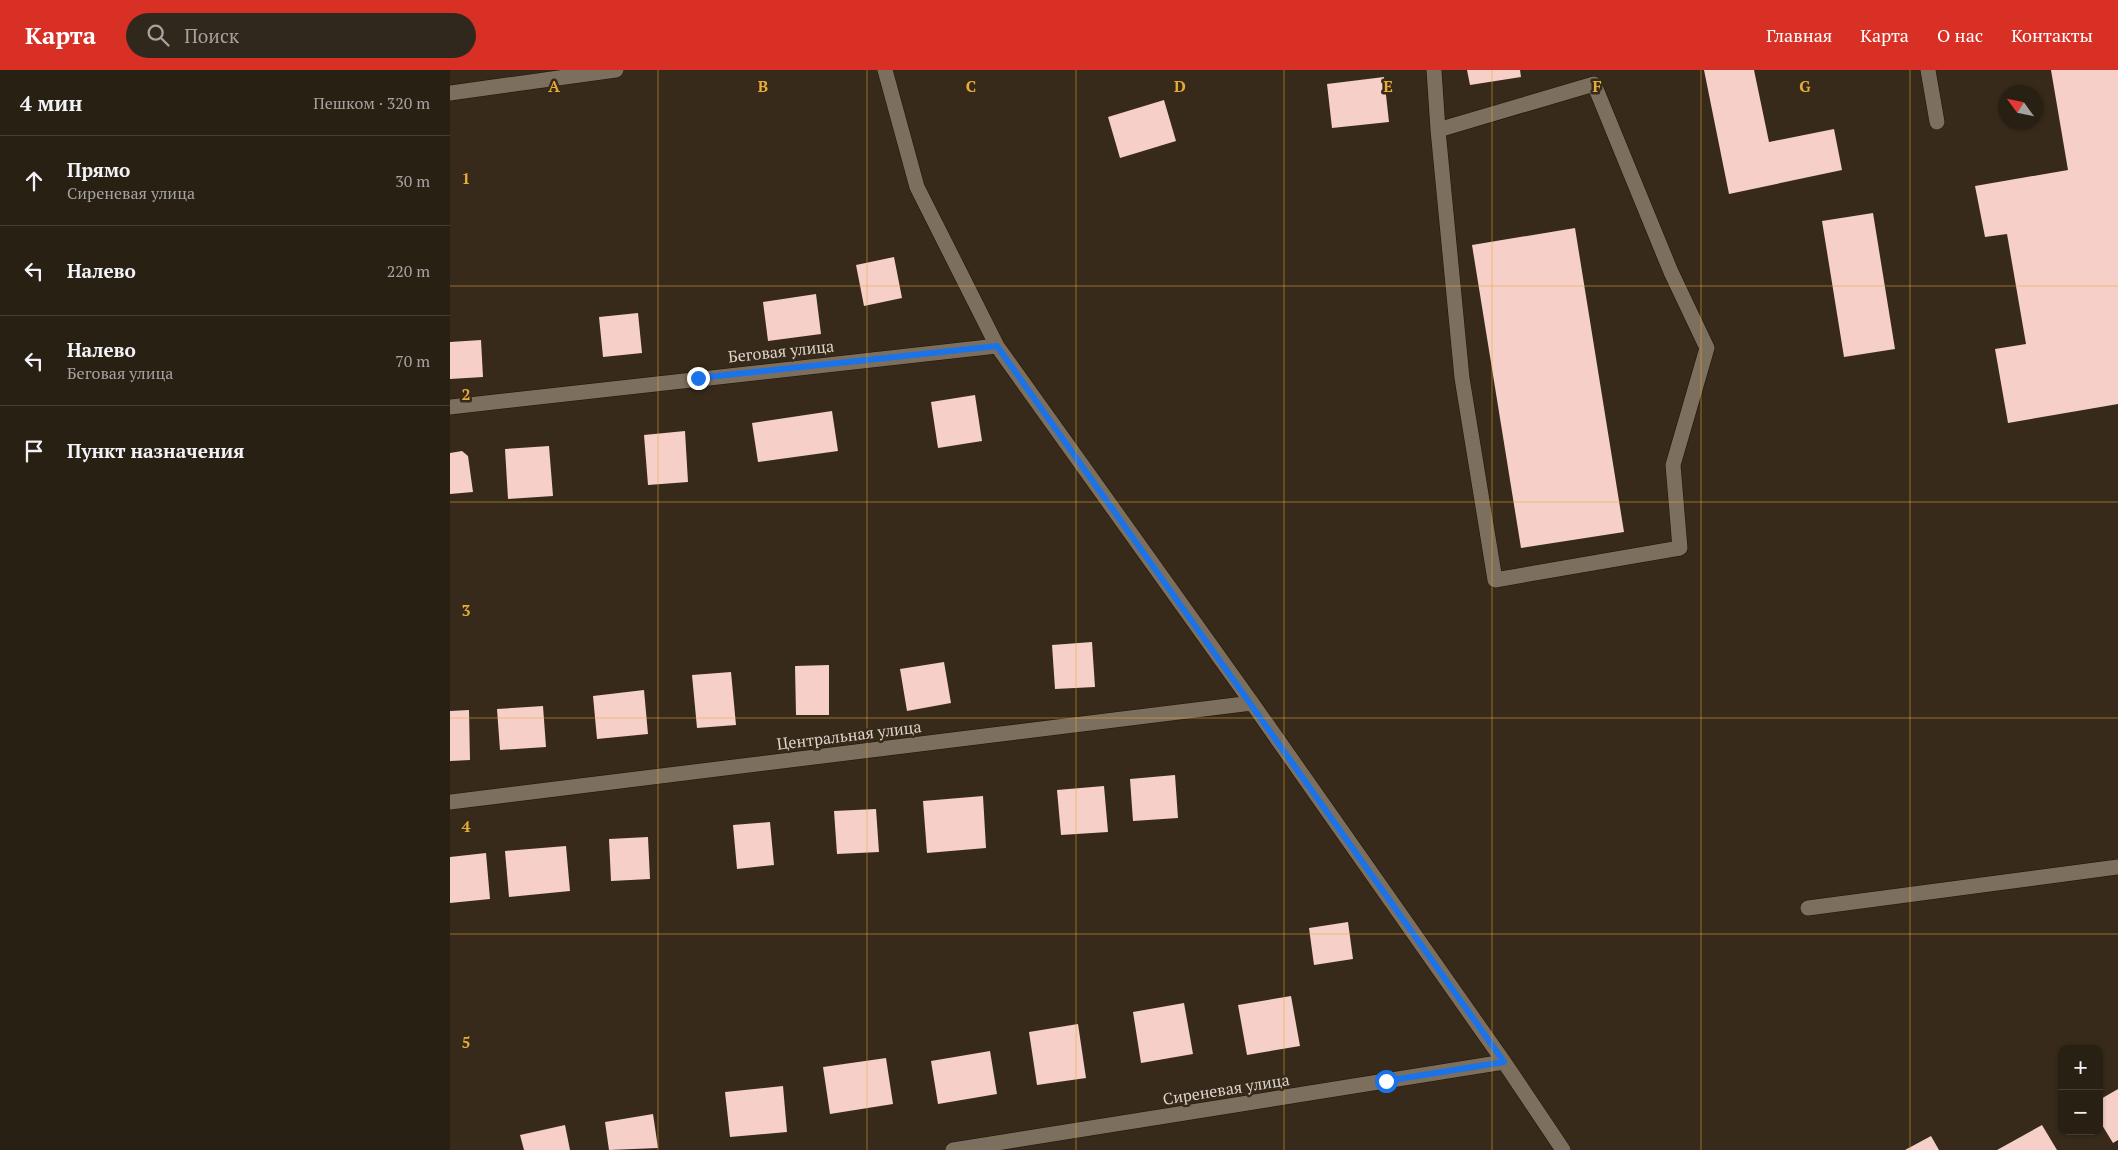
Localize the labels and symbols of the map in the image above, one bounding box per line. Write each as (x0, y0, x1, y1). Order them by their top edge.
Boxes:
text: A (548, 75, 560, 97)
text: B (758, 75, 768, 97)
text: C (966, 75, 976, 97)
text: D (1174, 75, 1186, 97)
text: E (1383, 75, 1393, 97)
text: F (1592, 75, 1602, 97)
text: G (1799, 75, 1811, 97)
north arrow (1998, 85, 2043, 130)
text: 1 (461, 167, 471, 189)
street label: Беговая улица (727, 335, 835, 367)
route end (687, 367, 710, 390)
text: 2 (461, 383, 471, 405)
text: 3 (461, 599, 471, 621)
street label: Центральная улица (775, 715, 923, 755)
text: 4 (461, 815, 471, 837)
text: 5 (461, 1031, 471, 1053)
street label: Сиреневая улица (1161, 1068, 1291, 1110)
route start (1375, 1070, 1398, 1093)

